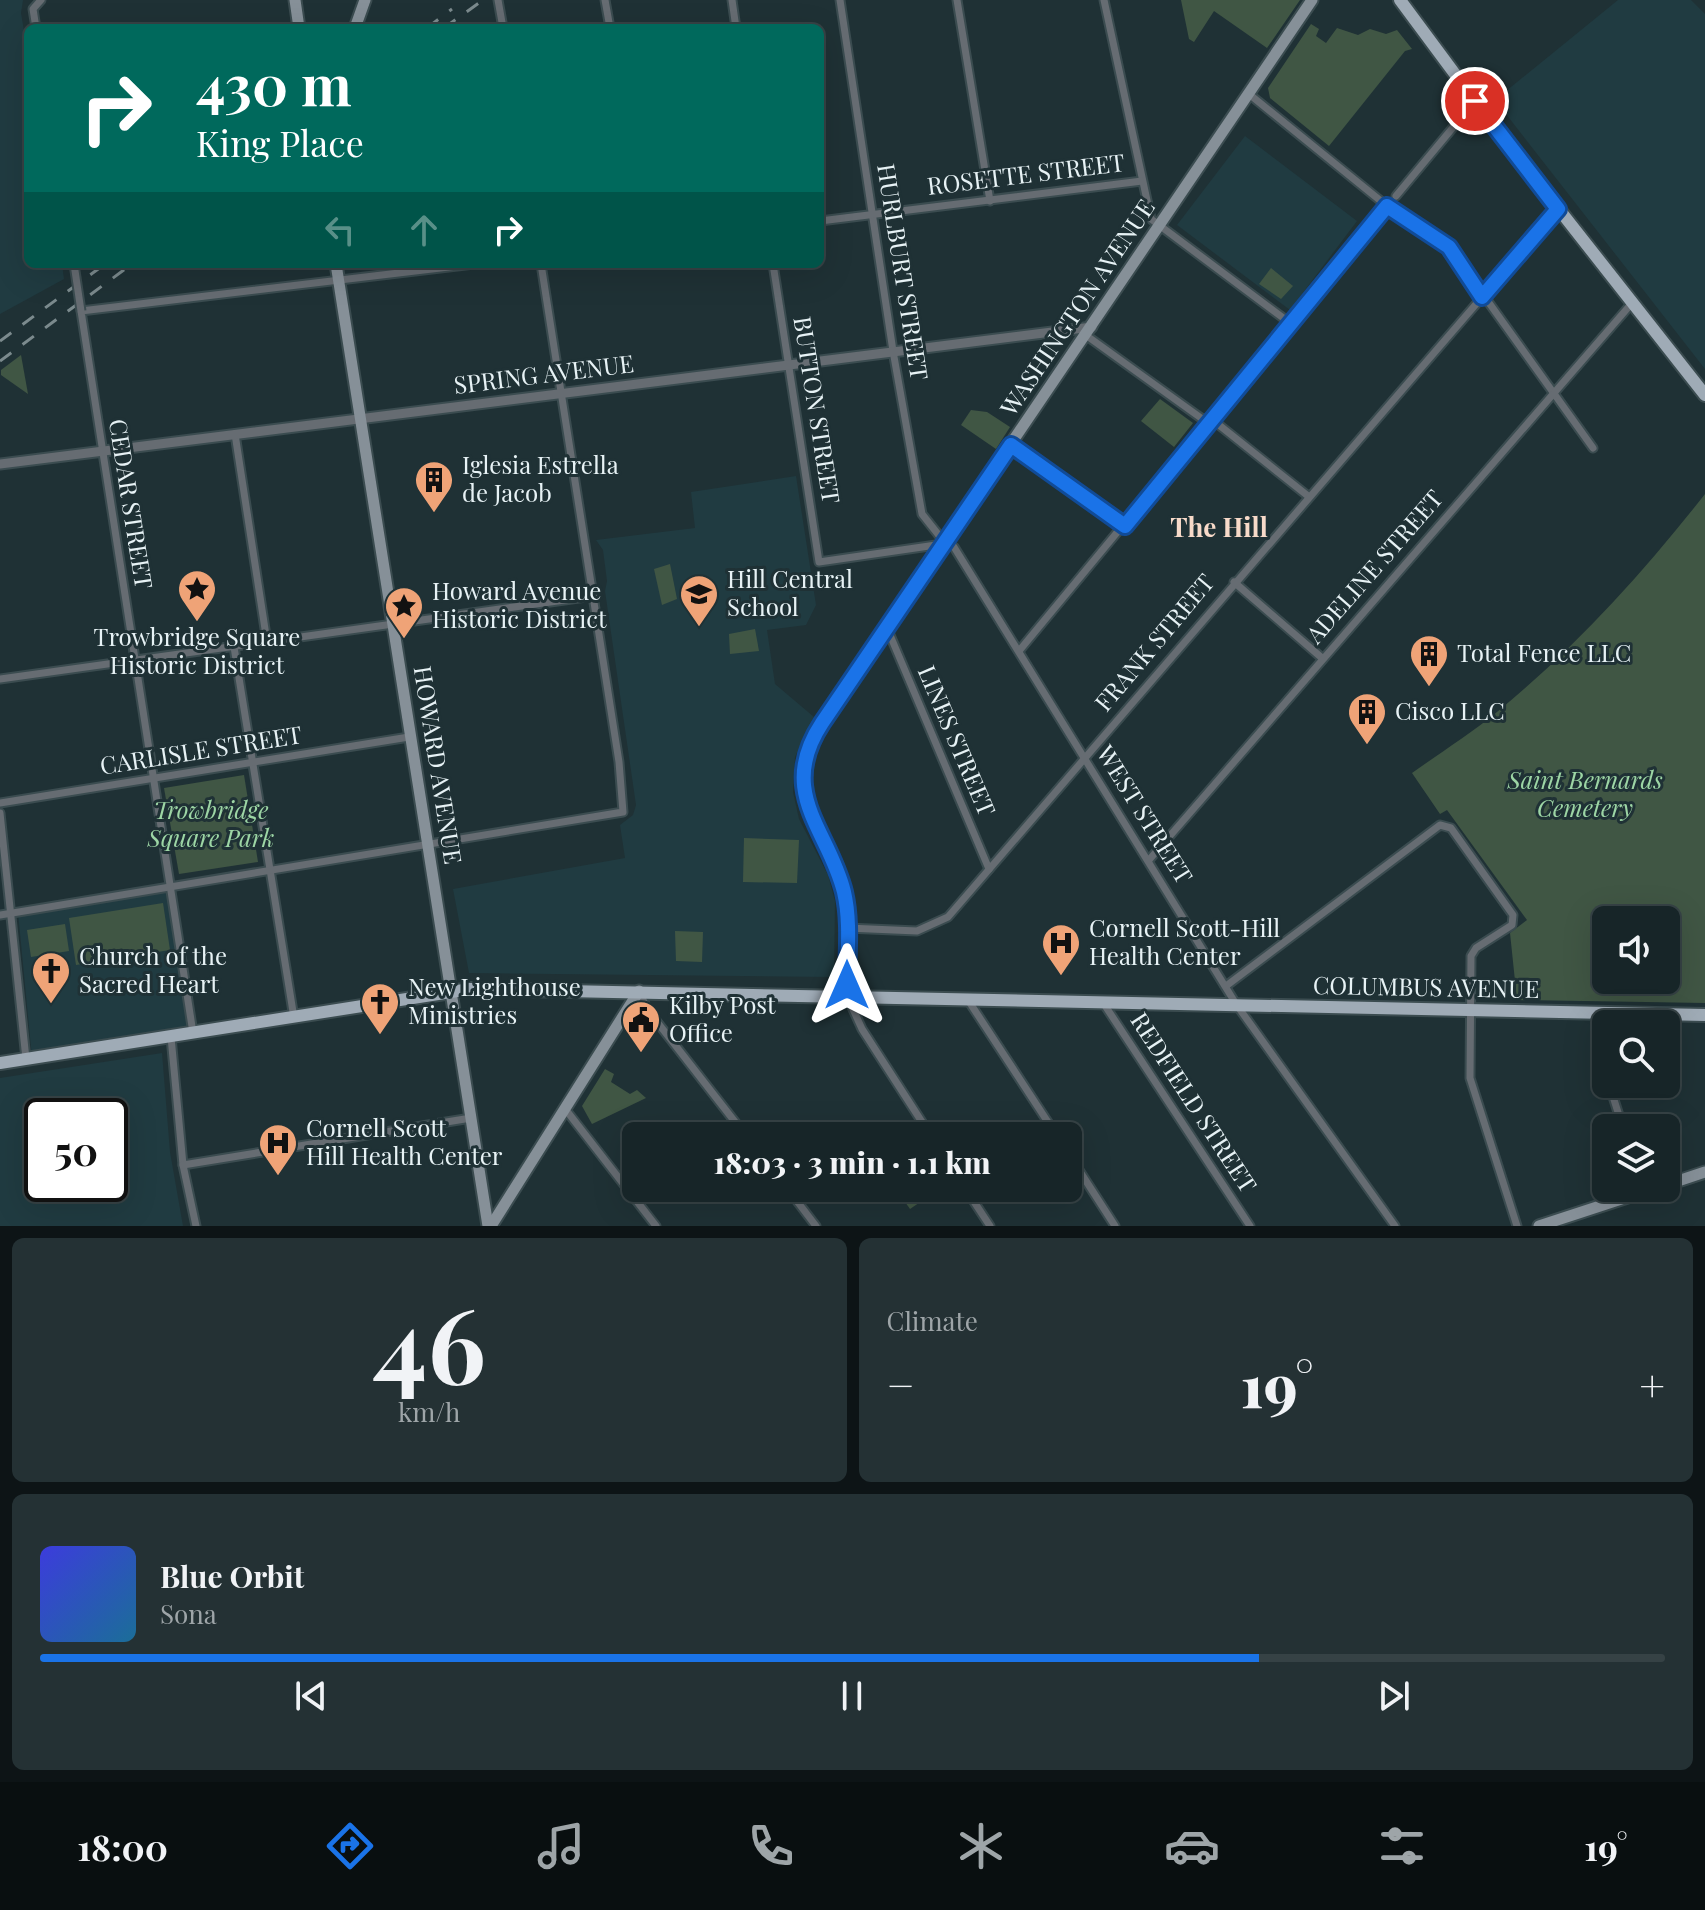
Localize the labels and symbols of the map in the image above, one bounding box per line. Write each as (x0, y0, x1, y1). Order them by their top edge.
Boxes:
pin (1441, 67, 1509, 135)
street label: ROSETTE STREET (925, 145, 1126, 201)
street label: HURLBURT STREET (871, 161, 937, 382)
street label: WASHINGTON AVENUE (991, 192, 1161, 422)
street label: BUTTON STREET (787, 314, 849, 506)
street label: SPRING AVENUE (452, 346, 636, 400)
street label: CEDAR STREET (103, 417, 161, 591)
place label: Iglesia Estrella de Jacob (462, 448, 619, 508)
building icon: Iglesia Estrella de Jacob (413, 459, 455, 514)
street label: ADELINE STREET (1297, 482, 1449, 650)
district label: The Hill (1170, 509, 1268, 544)
place label: Hill Central School (727, 562, 853, 622)
street label: FRANK STREET (1087, 566, 1220, 717)
place icon: Trowbridge Square Historic District (176, 568, 218, 623)
school or university icon: Hill Central School (678, 573, 720, 628)
place label: Howard Avenue Historic District (432, 574, 607, 634)
place icon: Howard Avenue Historic District (383, 585, 425, 640)
place label: Trowbridge Square Historic District (94, 620, 301, 680)
building icon: Total Fence LLC (1408, 633, 1450, 688)
place label: Total Fence LLC (1457, 636, 1631, 668)
street label: LINES STREET (912, 660, 1004, 820)
street label: HOWARD AVENUE (408, 663, 470, 866)
building icon: Cisco LLC (1346, 691, 1388, 746)
place label: Cisco LLC (1395, 694, 1505, 726)
street label: CARLISLE STREET (97, 717, 304, 781)
street label: WEST STREET (1090, 738, 1201, 889)
park label: Saint Bernards Cemetery (1506, 763, 1663, 823)
park label: Trowbridge Square Park (147, 793, 274, 853)
place label: Cornell Scott-Hill Health Center (1089, 911, 1280, 971)
hospital icon: Cornell Scott-Hill Health Center (1040, 922, 1082, 977)
place label: Church of the Sacred Heart (79, 939, 227, 999)
position arrow (805, 943, 889, 1027)
church icon: Church of the Sacred Heart (30, 950, 72, 1005)
street label: COLUMBUS AVENUE (1313, 968, 1539, 1004)
place label: New Lighthouse Ministries (408, 970, 581, 1030)
church icon: New Lighthouse Ministries (359, 981, 401, 1036)
place label: Kilby Post Office (669, 988, 776, 1048)
public building icon: Kilby Post Office (620, 999, 662, 1054)
street label: REDFIELD STREET (1124, 1006, 1265, 1198)
speed limit sign: 50 (24, 1098, 128, 1202)
place label: Cornell Scott Hill Health Center (306, 1111, 503, 1171)
hospital icon: Cornell Scott Hill Health Center (257, 1122, 299, 1177)

